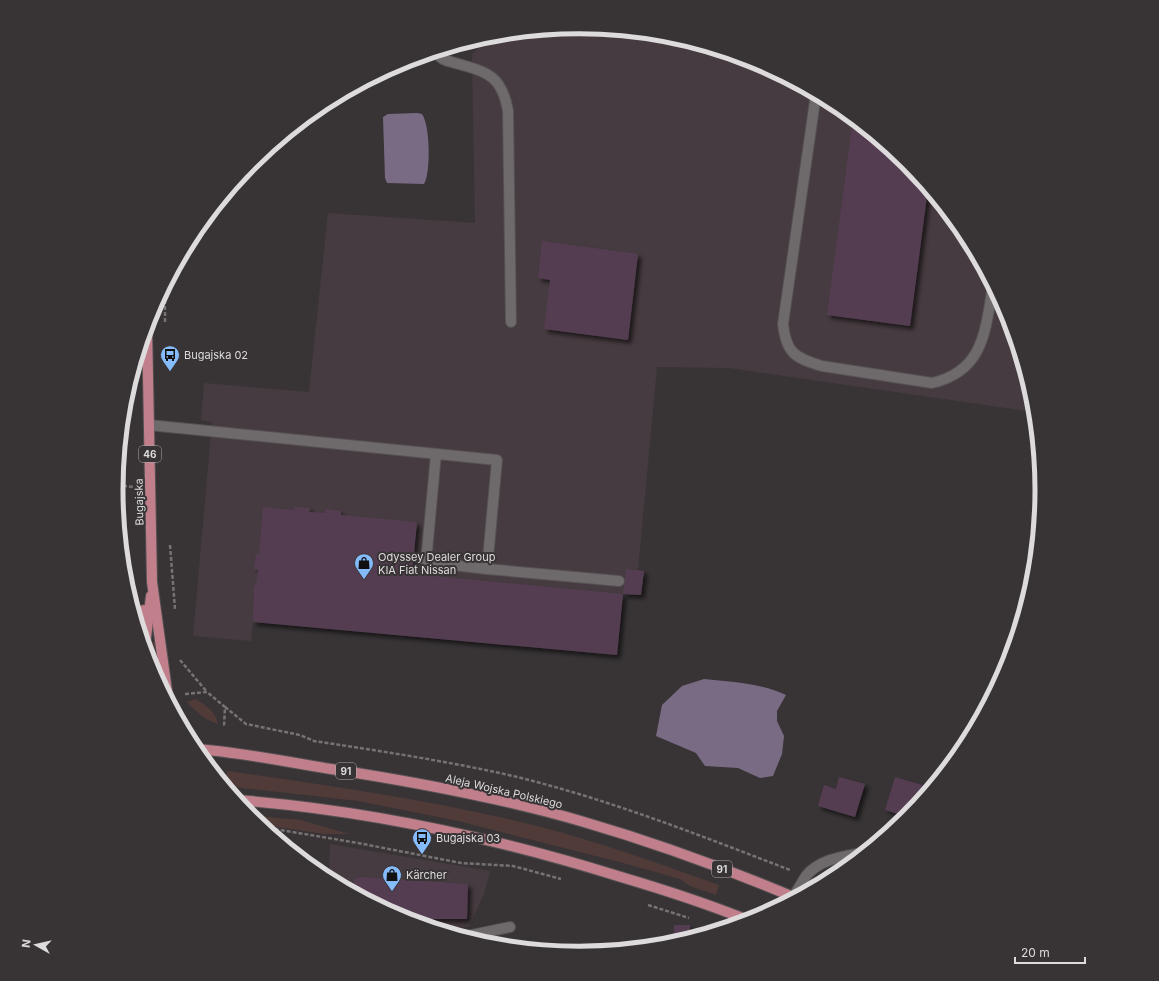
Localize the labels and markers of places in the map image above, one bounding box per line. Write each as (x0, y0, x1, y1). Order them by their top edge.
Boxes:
bus stop icon: Bugajska 02 (159, 344, 181, 372)
place label: Bugajska 02 (184, 348, 248, 362)
place label: Odyssey Dealer Group KIA Fiat Nissan (378, 550, 496, 577)
shop icon: Odyssey Dealer Group KIA Fiat Nissan (353, 552, 375, 580)
bus stop icon: Bugajska 03 (411, 827, 433, 855)
place label: Bugajska 03 (436, 831, 500, 845)
shop icon: Kärcher (381, 864, 403, 892)
place label: Kärcher (406, 868, 447, 882)

